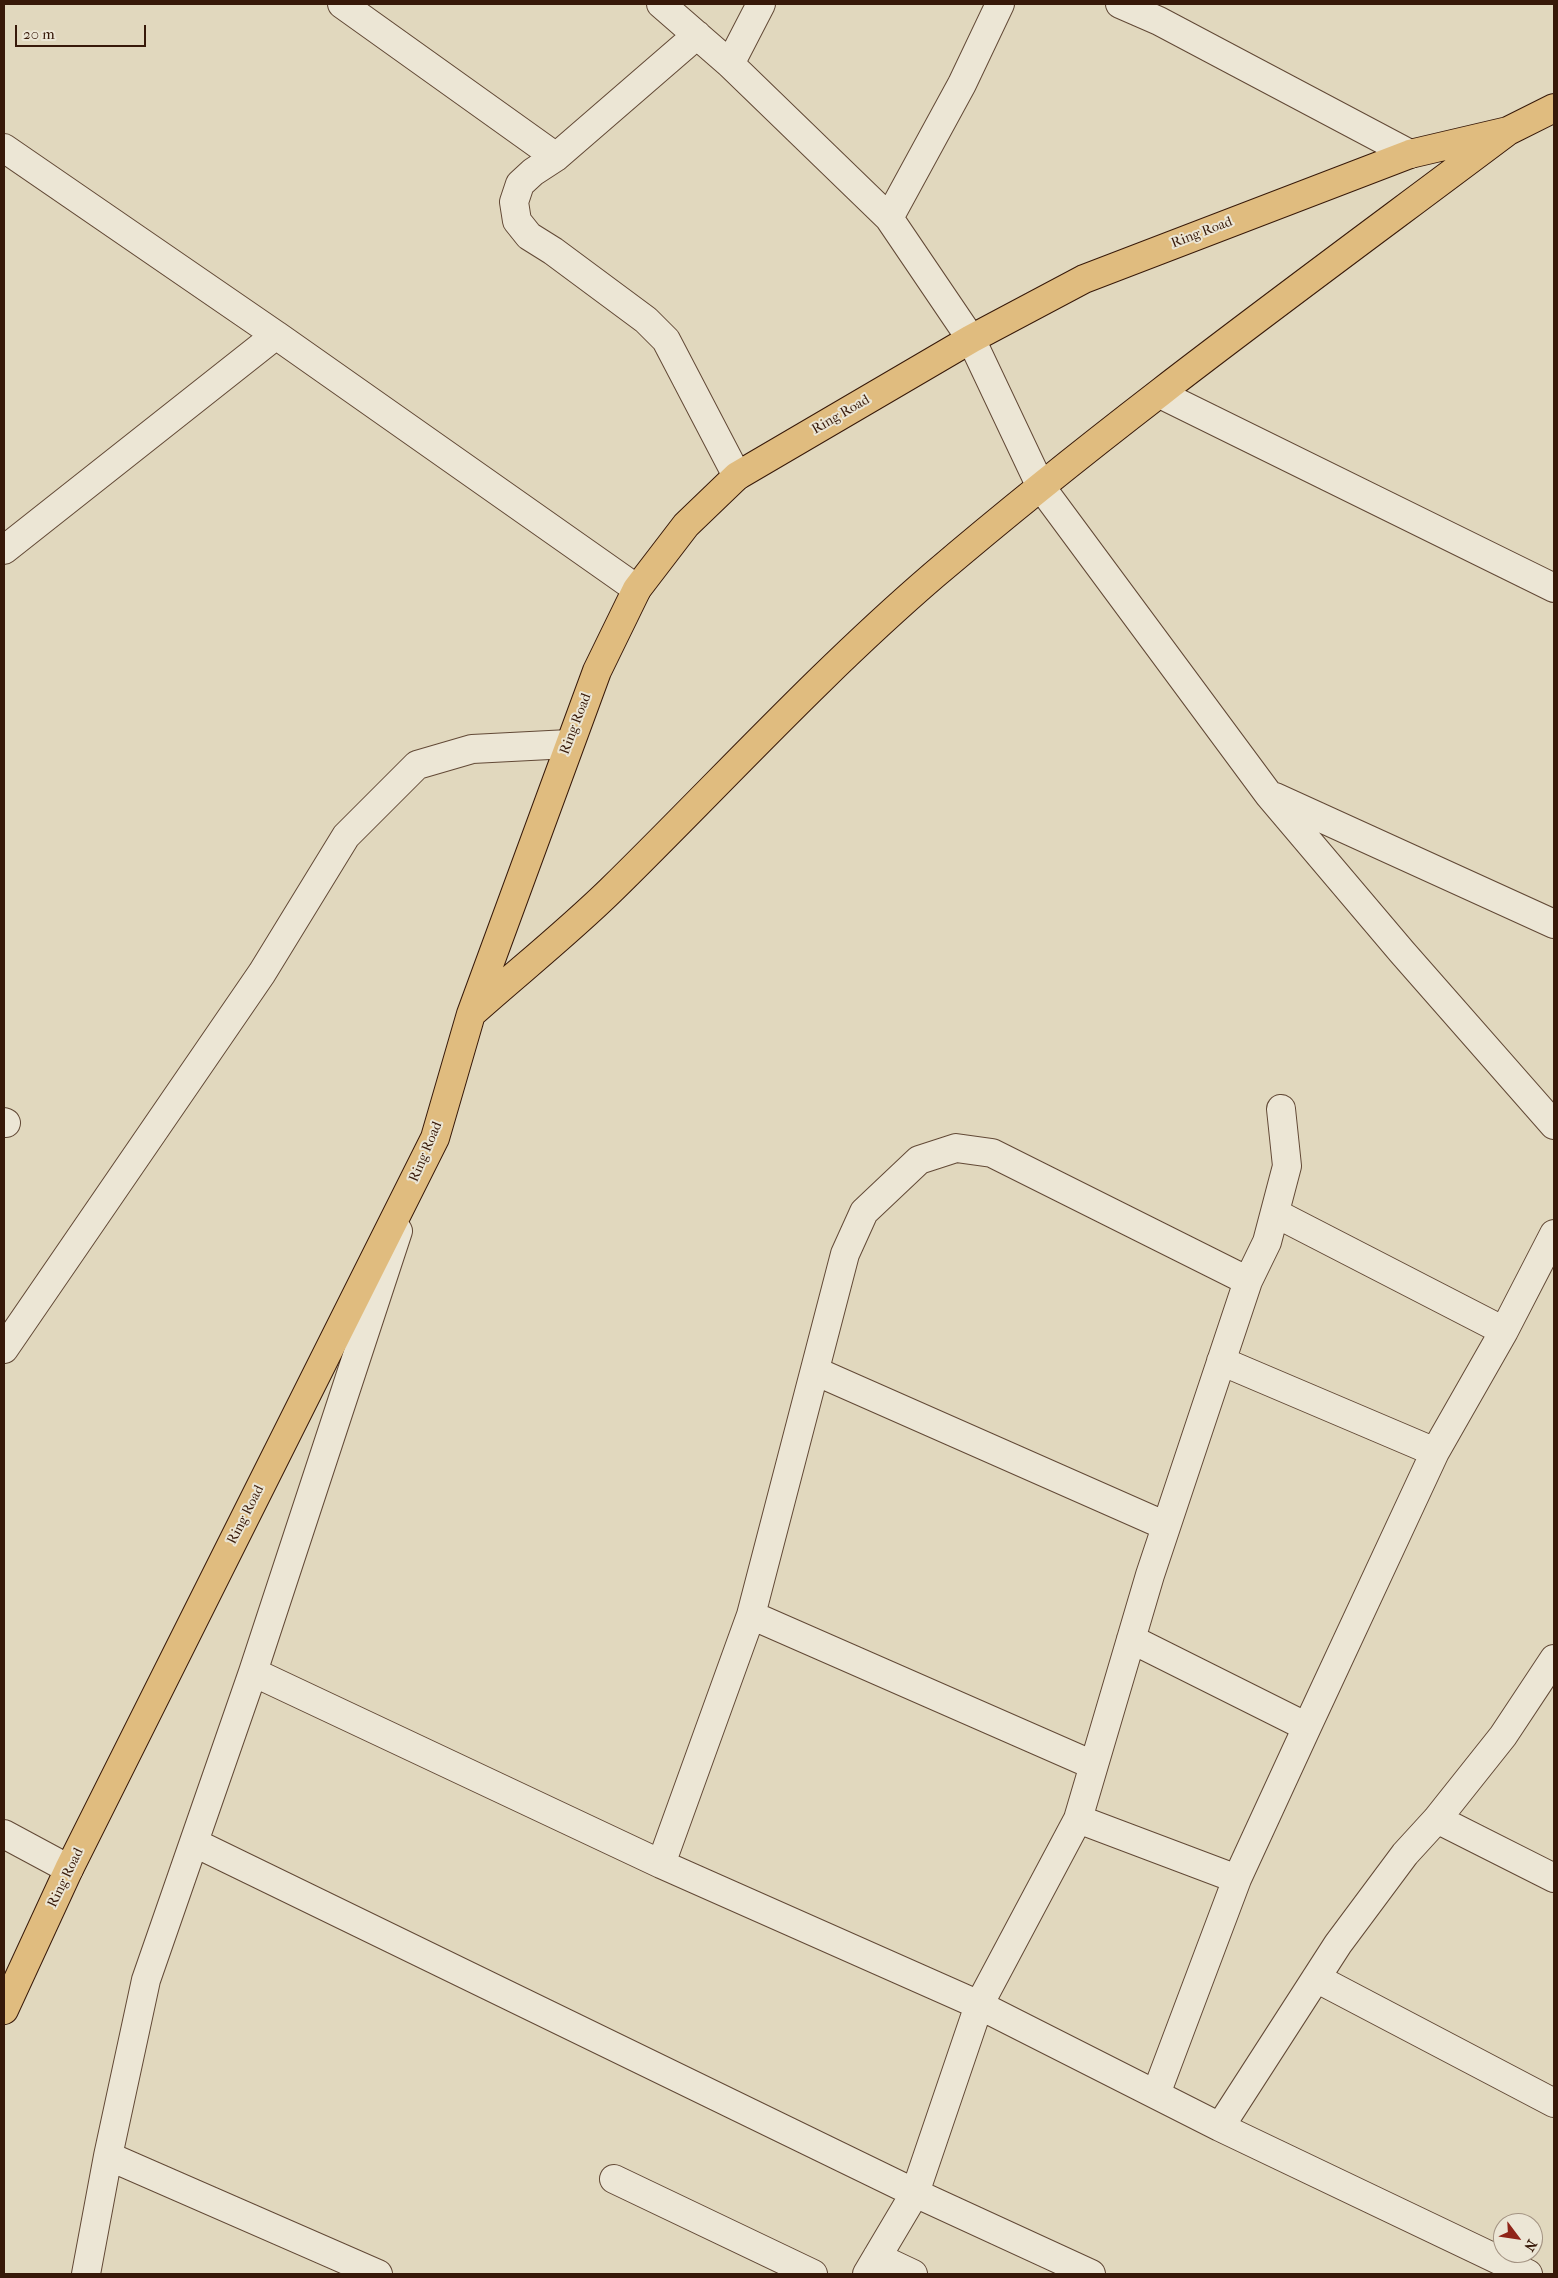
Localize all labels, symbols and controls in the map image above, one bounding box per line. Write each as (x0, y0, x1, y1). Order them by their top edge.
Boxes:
scale bar (18, 15, 149, 47)
text: 20 m (23, 25, 55, 43)
street label: Ring Road (1169, 214, 1235, 252)
street label: Ring Road (809, 392, 873, 438)
street label: Ring Road (557, 691, 595, 757)
street label: Ring Road (406, 1119, 446, 1185)
street label: Ring Road (224, 1483, 268, 1547)
street label: Ring Road (44, 1846, 88, 1910)
north arrow (1493, 2213, 1543, 2263)
text: N (1520, 2237, 1540, 2254)

